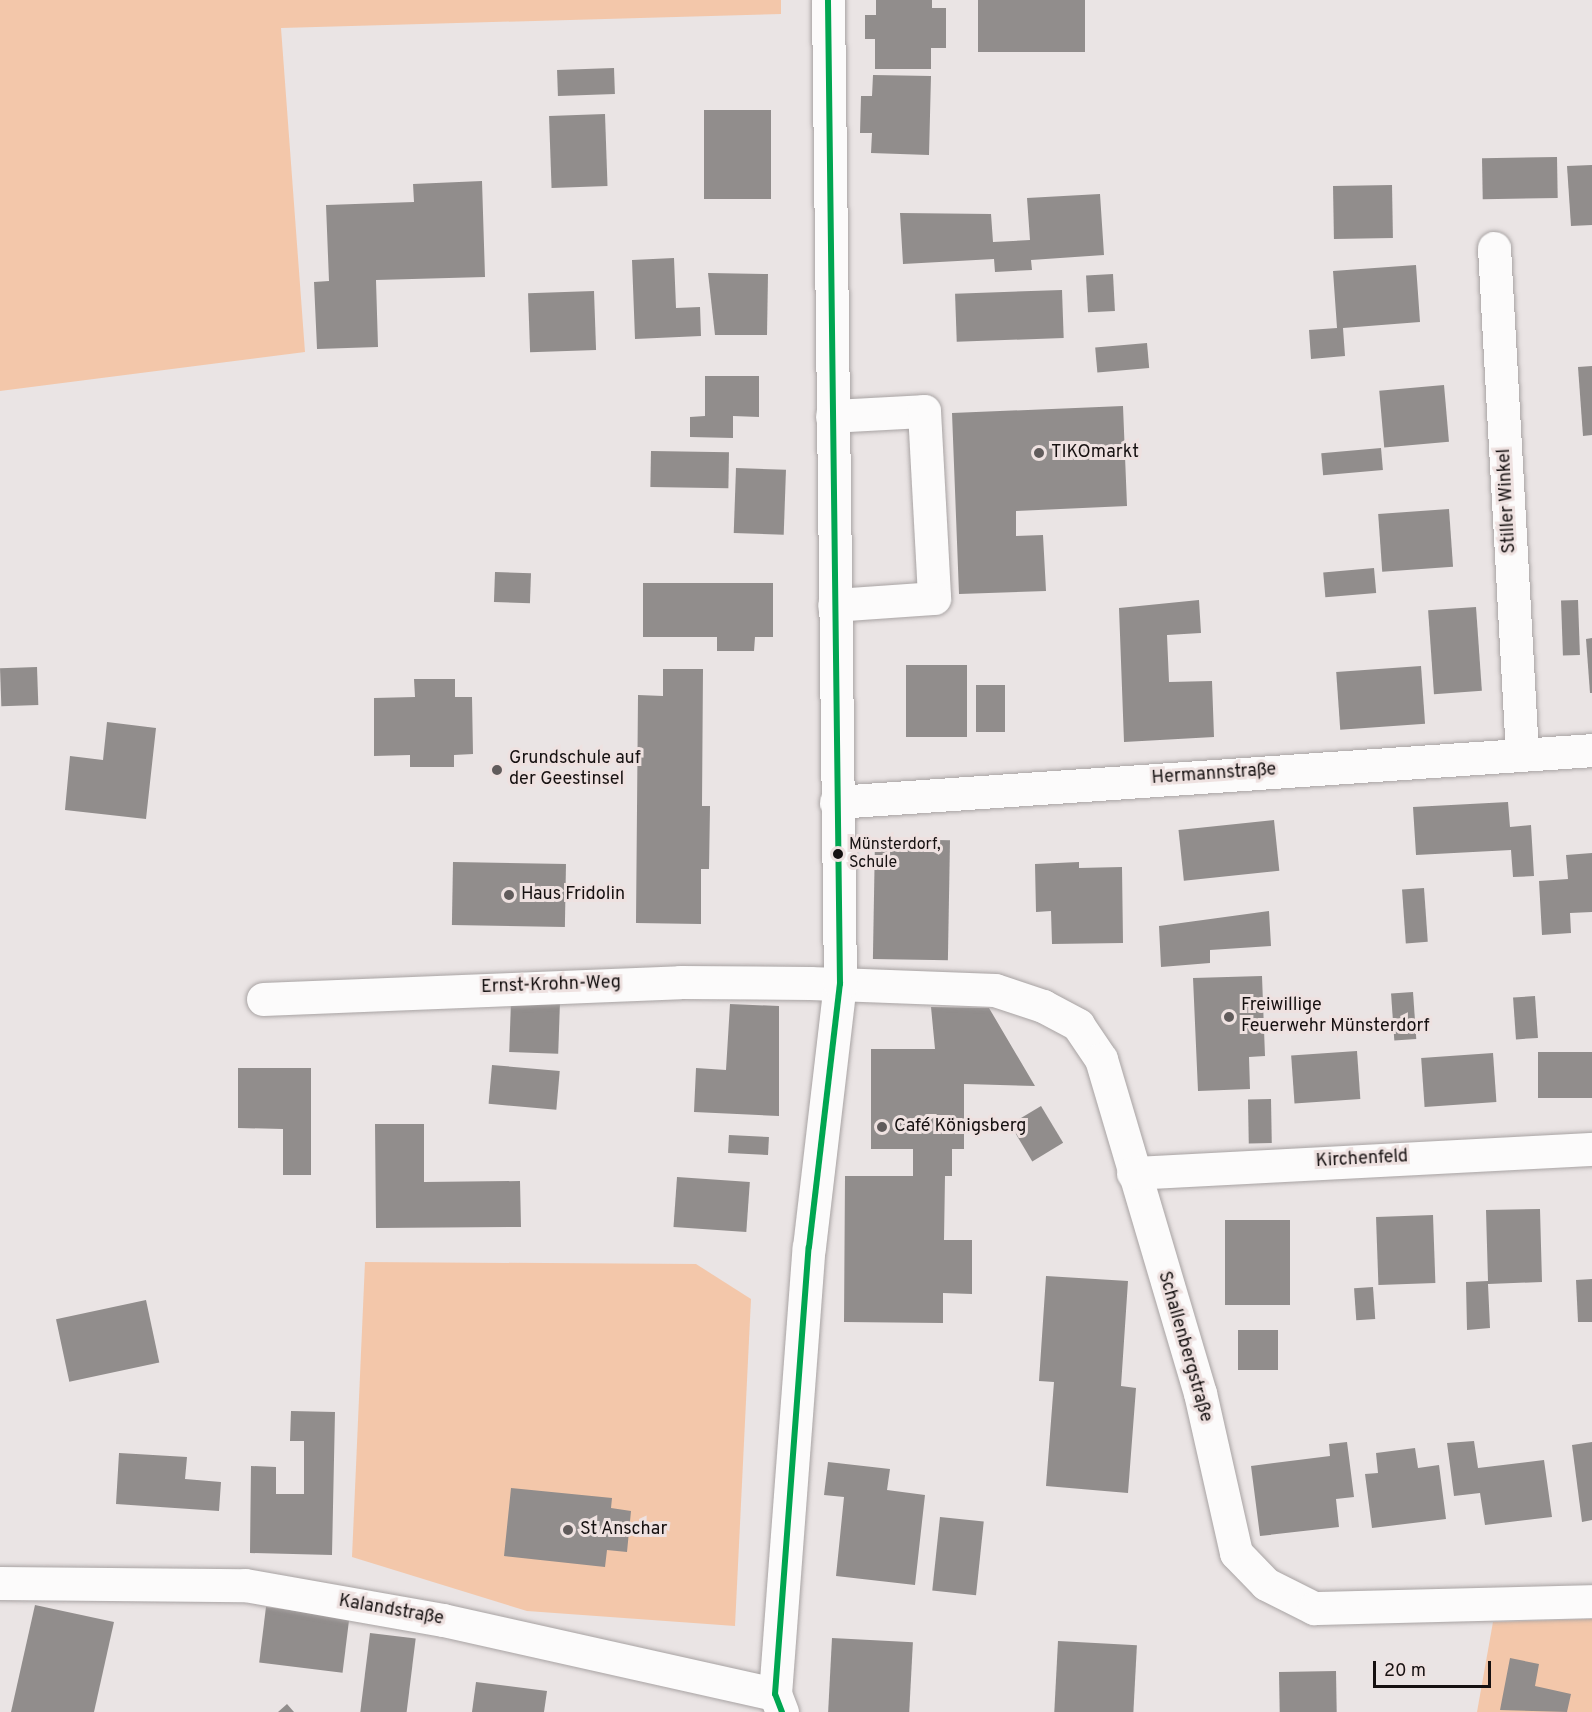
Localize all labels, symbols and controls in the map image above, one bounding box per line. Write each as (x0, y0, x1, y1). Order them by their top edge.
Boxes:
place label: TIKOmarkt (1051, 442, 1139, 464)
marker: TIKOmarkt (1032, 446, 1046, 460)
street label: Stiller Winkel (1494, 448, 1522, 554)
place label: Grundschule auf der Geestinsel (509, 749, 641, 792)
street label: Hermannstraße (1151, 760, 1277, 790)
marker: Grundschule auf der Geestinsel (490, 763, 504, 777)
place label: Münsterdorf, Schule (849, 835, 941, 873)
marker: Münsterdorf, Schule (832, 848, 844, 860)
place label: Haus Fridolin (521, 884, 625, 906)
marker: Haus Fridolin (502, 888, 516, 902)
street label: Ernst-Krohn-Weg (481, 973, 621, 999)
place label: Freiwillige Feuerwehr Münsterdorf (1241, 996, 1430, 1038)
marker: Freiwillige Feuerwehr Münsterdorf (1222, 1010, 1236, 1024)
place label: Café Königsberg (894, 1116, 1026, 1138)
marker: Café Königsberg (875, 1120, 889, 1134)
street label: Kirchenfeld (1315, 1147, 1409, 1173)
street label: Schallenbergstraße (1152, 1269, 1216, 1425)
place label: St Anschar (580, 1519, 668, 1541)
marker: St Anschar (561, 1523, 575, 1537)
street label: Kalandstraße (337, 1591, 445, 1631)
scale bar (1376, 1649, 1494, 1687)
text: 20 m (1384, 1660, 1426, 1683)

